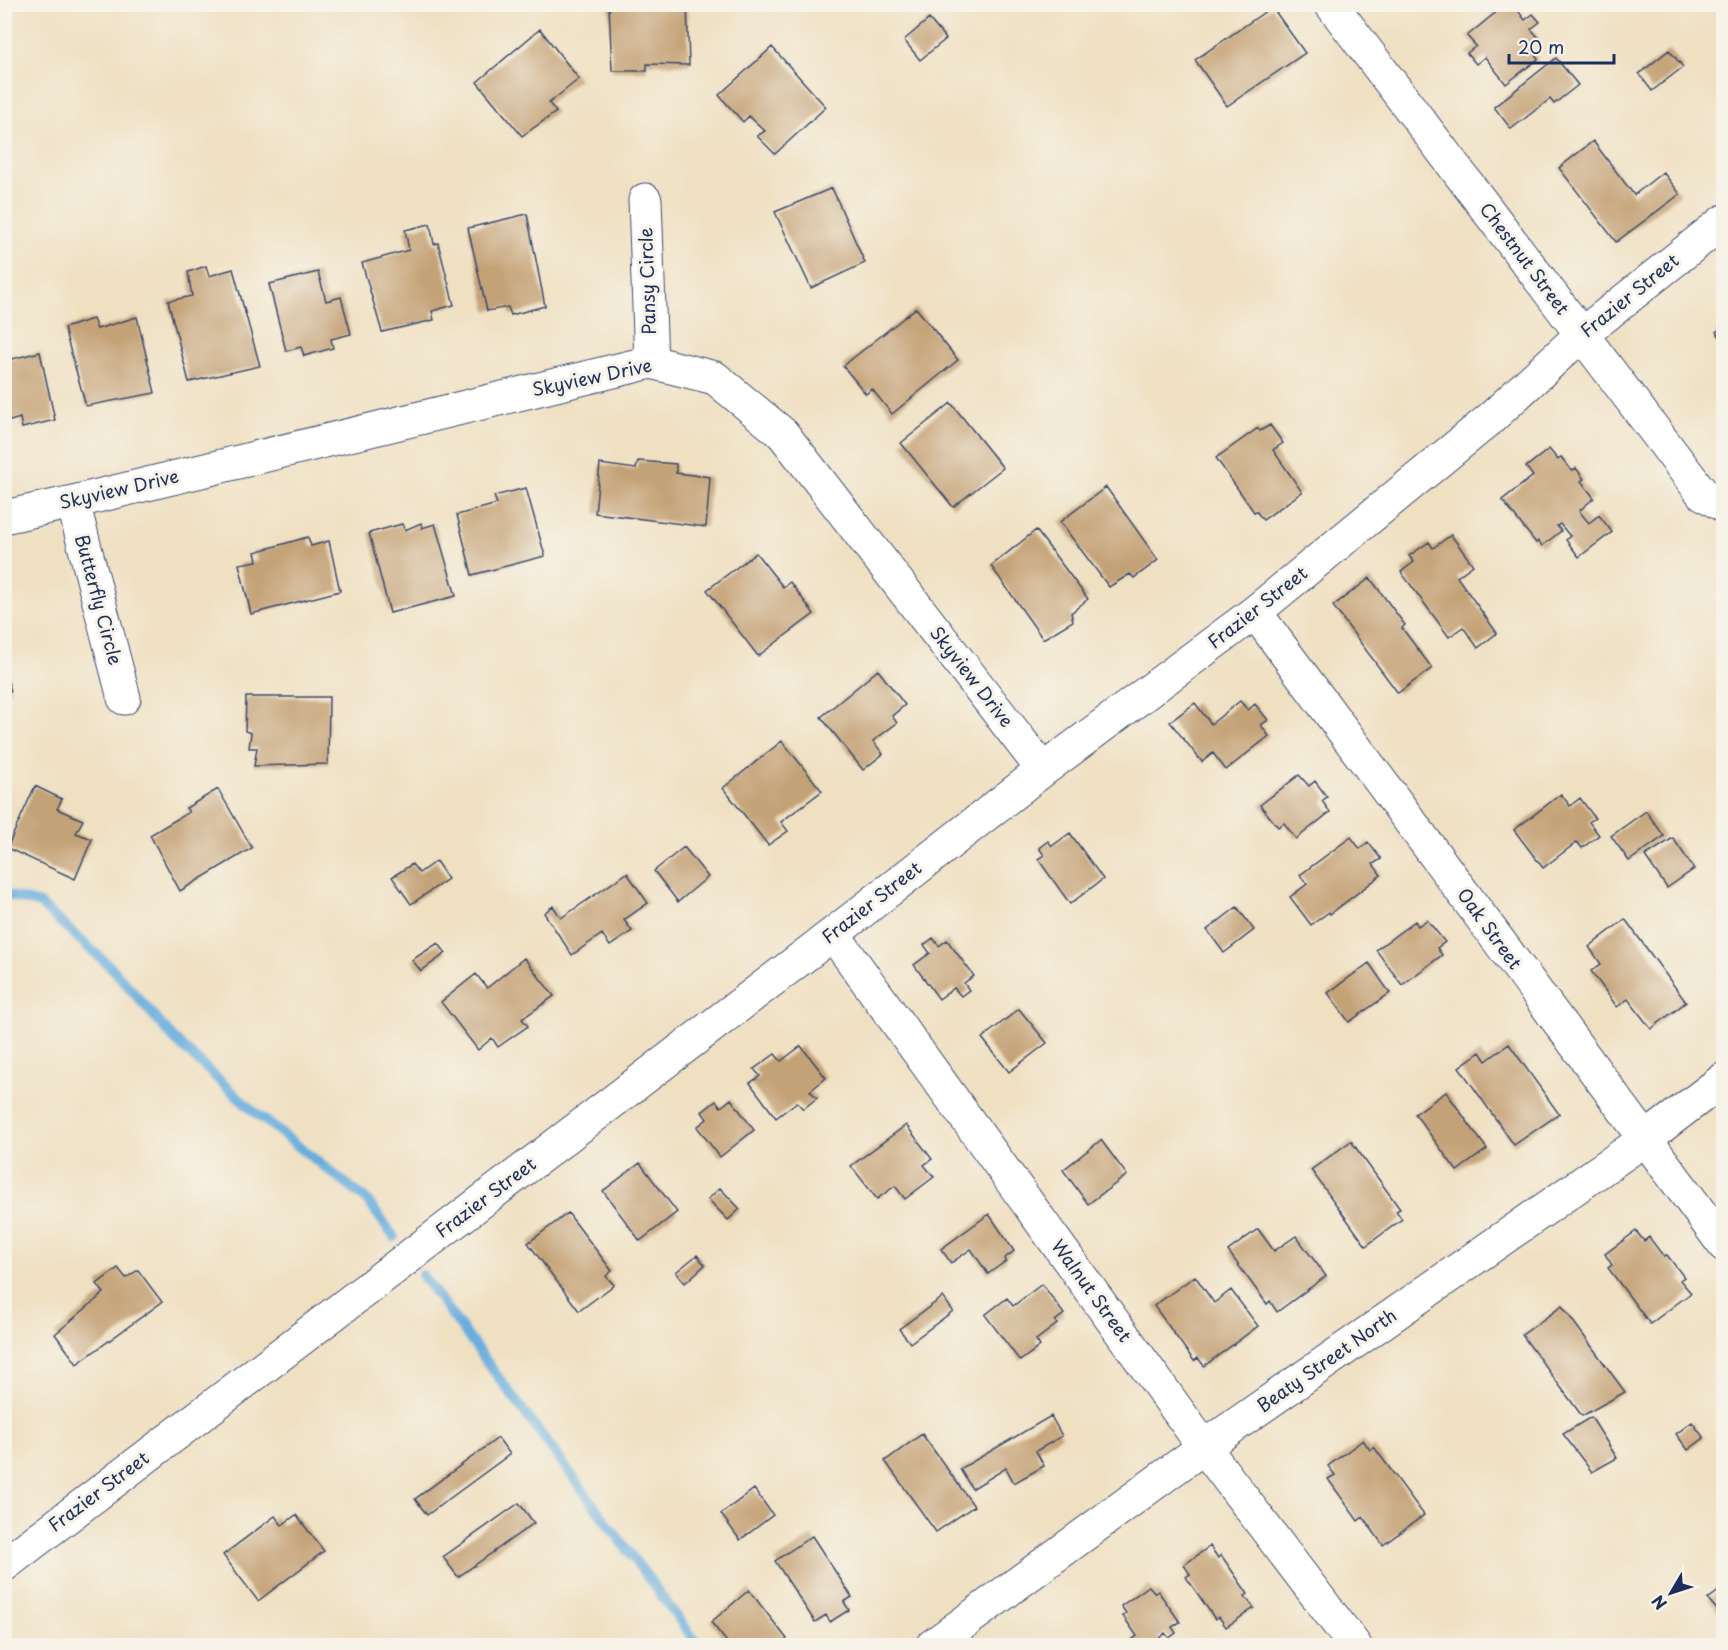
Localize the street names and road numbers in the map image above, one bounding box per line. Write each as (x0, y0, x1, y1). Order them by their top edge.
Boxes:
street label: Chestnut Street (1474, 196, 1576, 320)
street label: Pansy Circle (631, 227, 662, 335)
street label: Frazier Street (1574, 247, 1684, 343)
street label: Skyview Drive (529, 351, 654, 402)
street label: Skyview Drive (56, 462, 181, 515)
street label: Butterfly Circle (69, 531, 130, 668)
street label: Frazier Street (1202, 559, 1313, 654)
street label: Skyview Drive (924, 620, 1020, 732)
street label: Frazier Street (816, 854, 927, 949)
street label: Oak Street (1451, 882, 1529, 974)
street label: Frazier Street (429, 1150, 541, 1244)
street label: Walnut Street (1046, 1233, 1139, 1347)
street label: Beaty Street North (1251, 1301, 1401, 1418)
street label: Frazier Street (42, 1444, 154, 1538)

